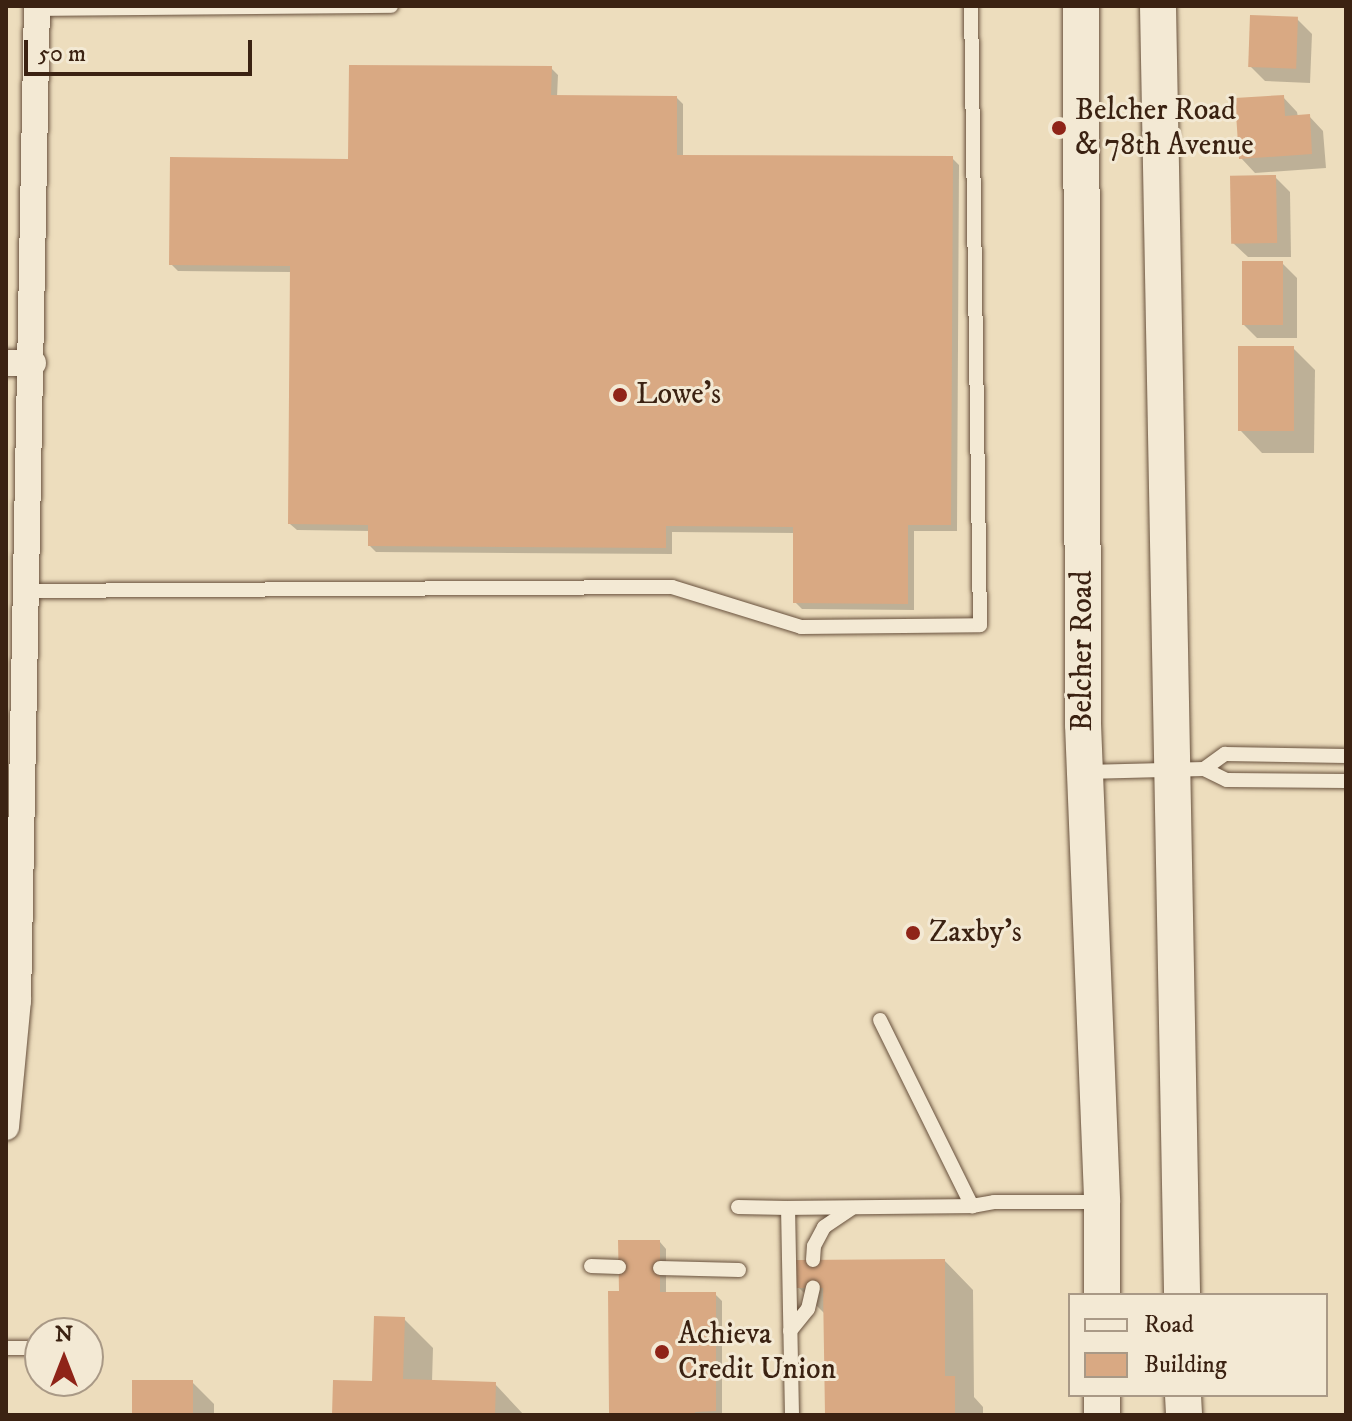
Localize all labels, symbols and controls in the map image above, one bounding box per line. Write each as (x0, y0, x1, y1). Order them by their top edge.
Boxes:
scale bar (28, 24, 256, 74)
text: 50 m (38, 39, 86, 69)
place label: Belcher Road & 78th Avenue (1075, 93, 1254, 164)
marker: Belcher Road & 78th Avenue (1050, 119, 1068, 137)
place label: Lowe's (636, 377, 721, 413)
marker: Lowe's (611, 386, 629, 404)
street label: Belcher Road (1065, 570, 1101, 732)
place label: Zaxby's (929, 915, 1022, 951)
marker: Zaxby's (904, 924, 922, 942)
legend (1068, 1293, 1328, 1397)
text: Road (1144, 1310, 1194, 1340)
north arrow (24, 1317, 104, 1397)
place label: Achieva Credit Union (678, 1317, 836, 1388)
text: N (55, 1321, 73, 1348)
marker: Achieva Credit Union (653, 1343, 671, 1361)
text: Building (1144, 1350, 1227, 1380)

